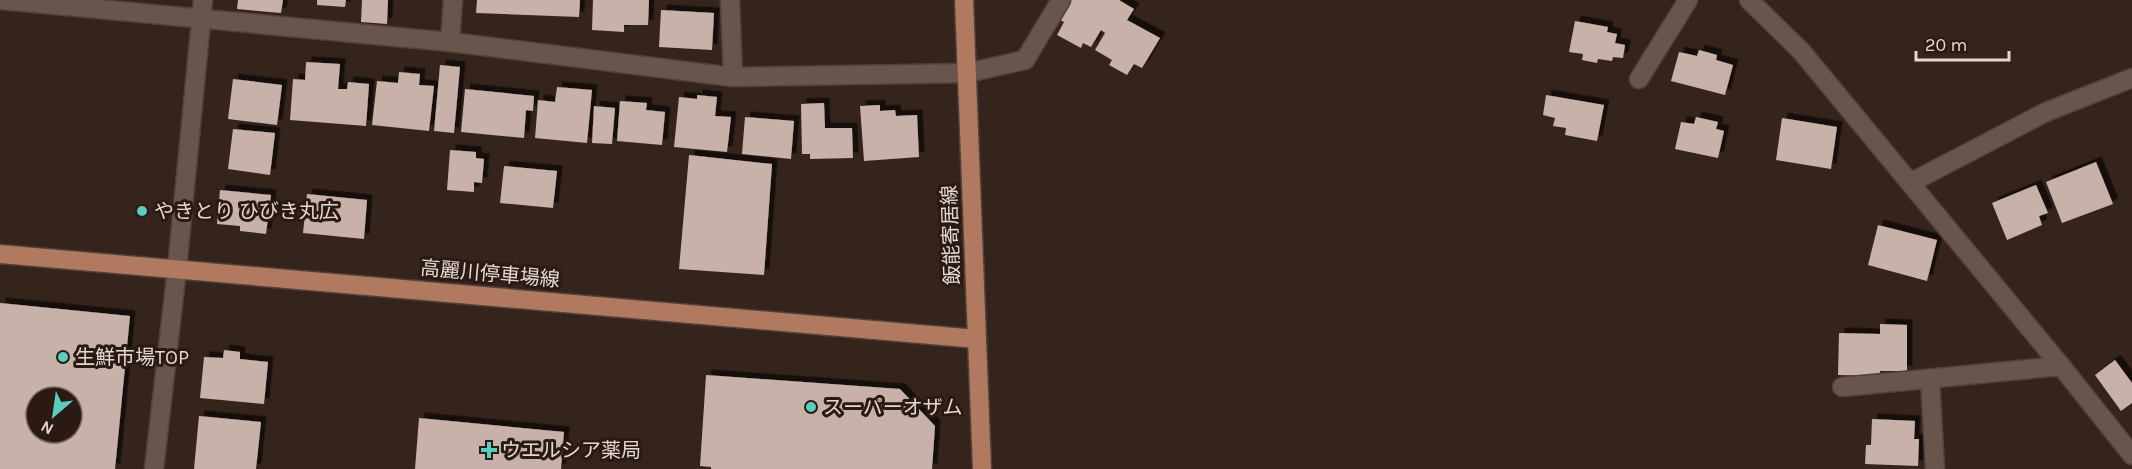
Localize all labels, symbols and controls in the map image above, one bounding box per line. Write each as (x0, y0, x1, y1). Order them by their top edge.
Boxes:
scale bar (1916, 24, 2009, 62)
text: 20 m (1925, 34, 1967, 56)
street label: 飯能寄居線 (938, 185, 964, 285)
place label: やきとり ひびき丸広 (154, 200, 339, 223)
marker: やきとり ひびき丸広 (135, 204, 149, 218)
street label: 高麗川停車場線 (419, 256, 561, 292)
place label: 生鮮市場TOP (75, 346, 189, 369)
marker: 生鮮市場TOP (56, 350, 70, 364)
north arrow (24, 385, 84, 445)
place label: スーパーオザム (823, 396, 962, 419)
marker: スーパーオザム (804, 400, 818, 414)
text: N (37, 417, 57, 439)
place label: ウエルシア薬局 (501, 439, 641, 462)
marker: ウエルシア薬局 (482, 443, 496, 457)

